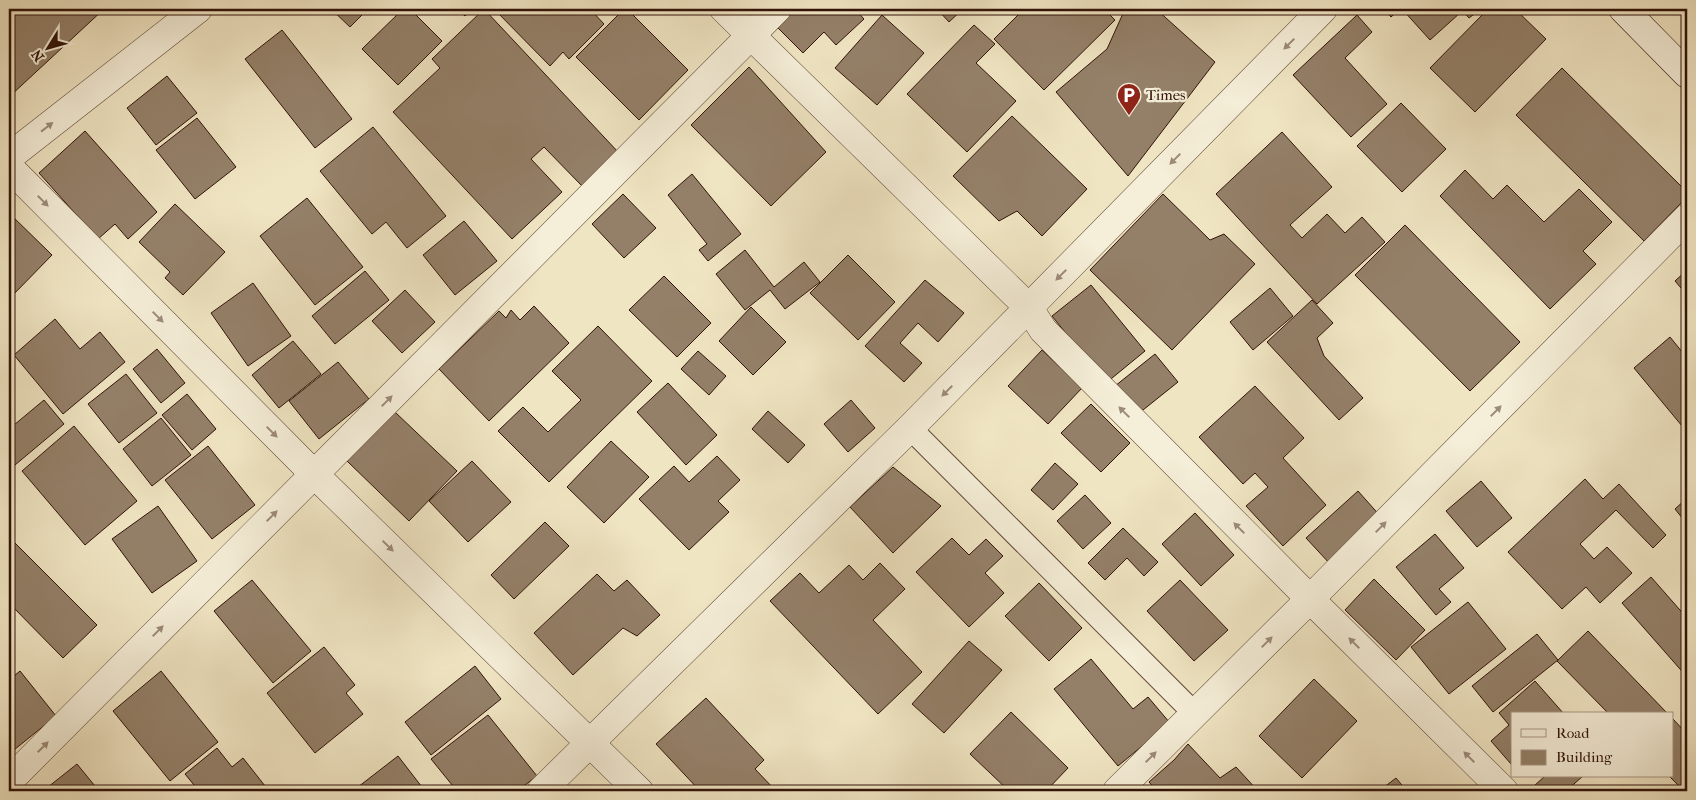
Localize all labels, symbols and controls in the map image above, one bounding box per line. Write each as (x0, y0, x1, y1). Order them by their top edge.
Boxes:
north arrow (22, 22, 72, 72)
one-way arrow (1283, 37, 1295, 49)
text: N (28, 46, 48, 65)
parking icon: Times (1116, 82, 1142, 116)
place label: Times (1146, 86, 1186, 104)
one-way arrow (40, 122, 53, 133)
one-way arrow (1169, 153, 1181, 165)
one-way arrow (37, 195, 49, 207)
one-way arrow (1055, 269, 1067, 281)
one-way arrow (152, 310, 164, 322)
one-way arrow (941, 385, 953, 397)
one-way arrow (381, 395, 393, 407)
one-way arrow (1489, 406, 1501, 418)
one-way arrow (1119, 407, 1131, 419)
one-way arrow (266, 426, 278, 438)
one-way arrow (266, 511, 278, 523)
one-way arrow (1375, 521, 1387, 533)
one-way arrow (1233, 522, 1245, 534)
one-way arrow (382, 540, 394, 552)
one-way arrow (152, 626, 164, 638)
one-way arrow (1260, 636, 1272, 648)
one-way arrow (1348, 637, 1360, 649)
legend (1511, 712, 1674, 778)
text: Road (1556, 724, 1590, 742)
one-way arrow (37, 741, 49, 753)
text: Building (1556, 748, 1613, 766)
one-way arrow (1145, 751, 1157, 763)
one-way arrow (1463, 751, 1475, 763)

